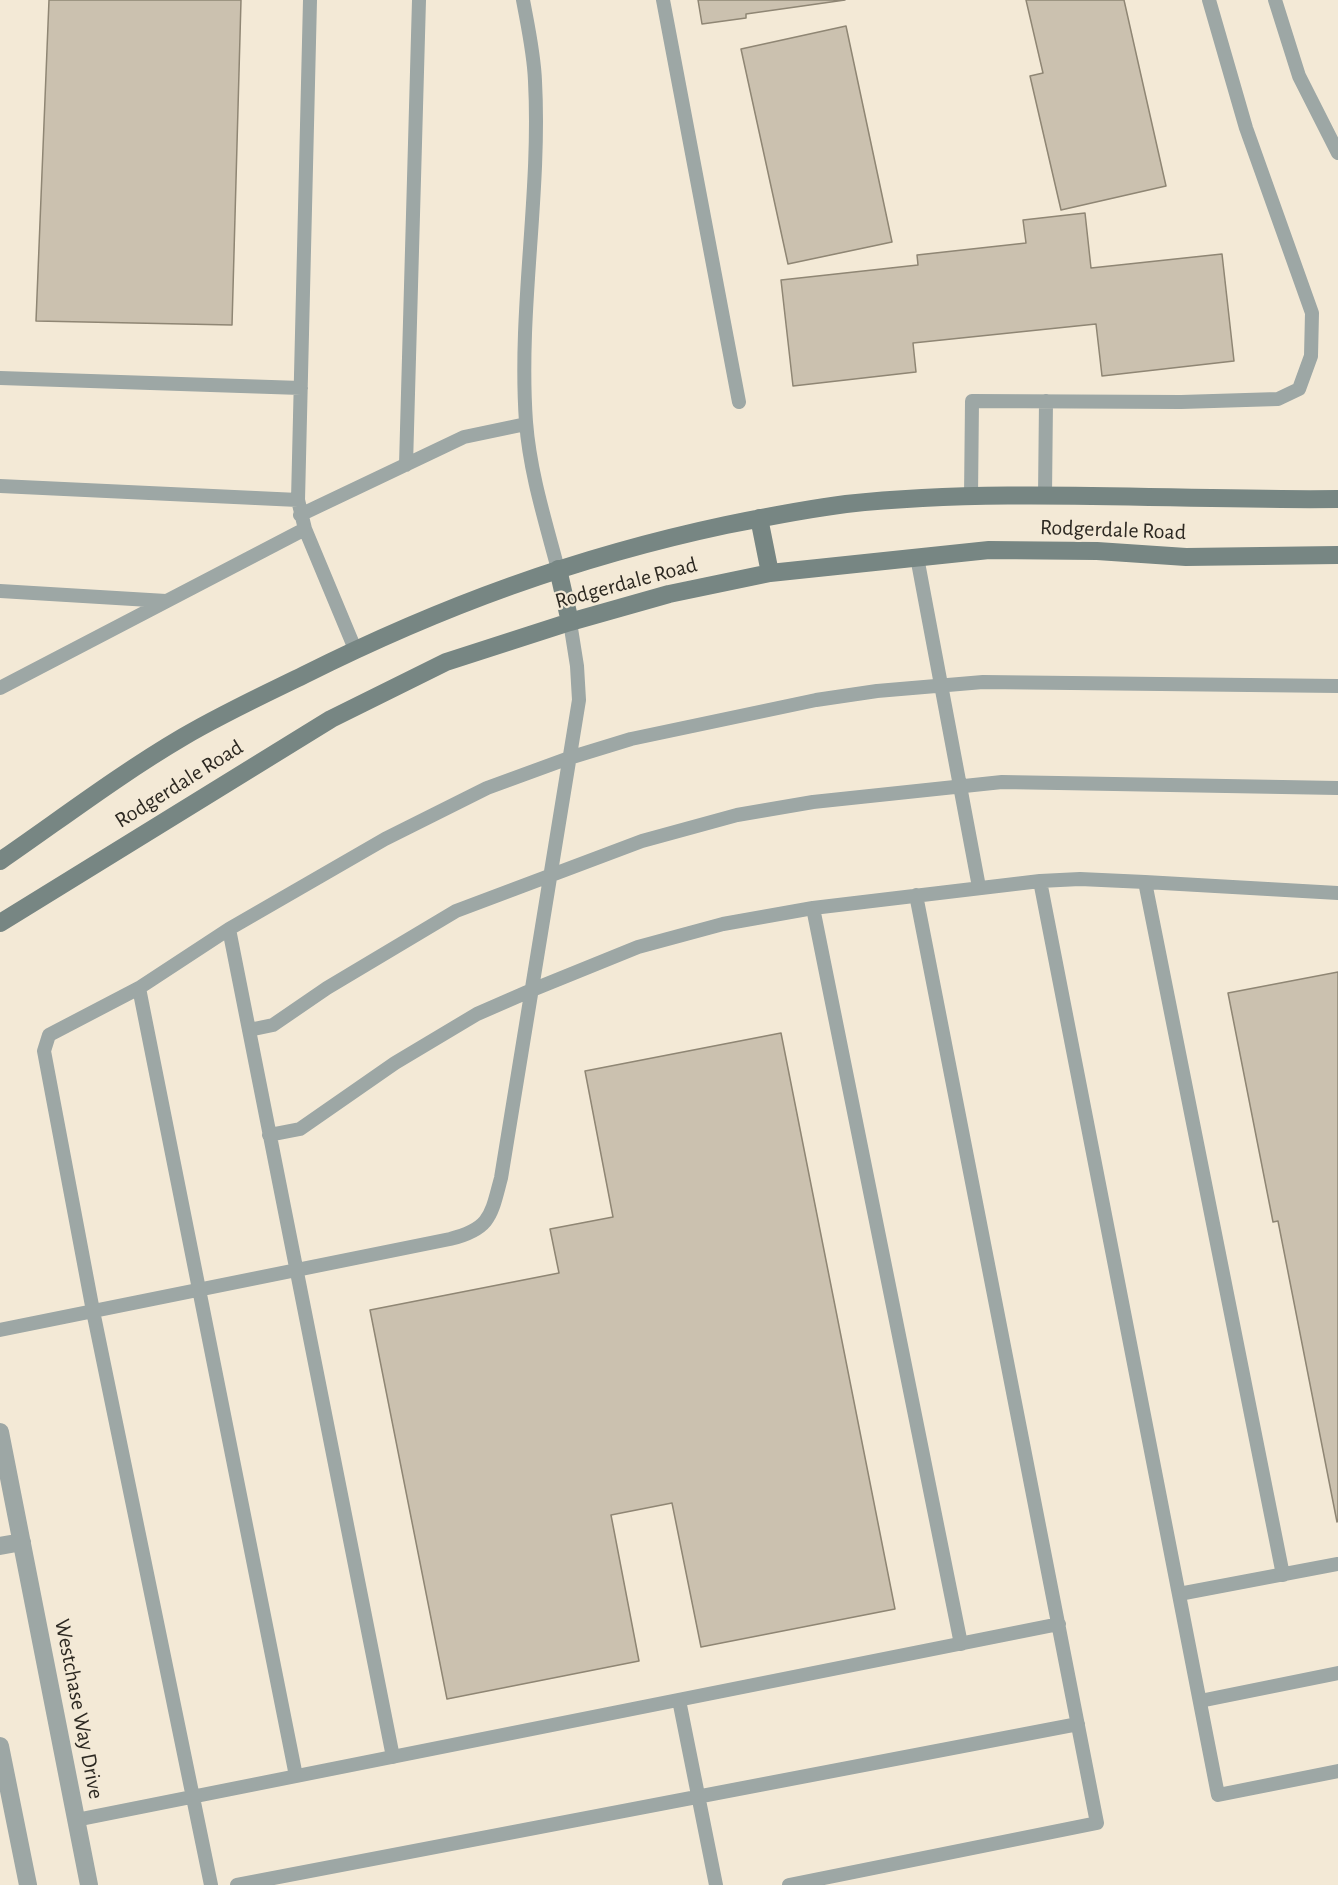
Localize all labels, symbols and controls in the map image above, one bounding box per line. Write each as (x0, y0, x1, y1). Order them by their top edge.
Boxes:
street label: Rodgerdale Road (1040, 514, 1186, 546)
street label: Rodgerdale Road (552, 551, 700, 615)
street label: Rodgerdale Road (110, 734, 248, 834)
street label: Westchase Way Drive (49, 1617, 109, 1801)

